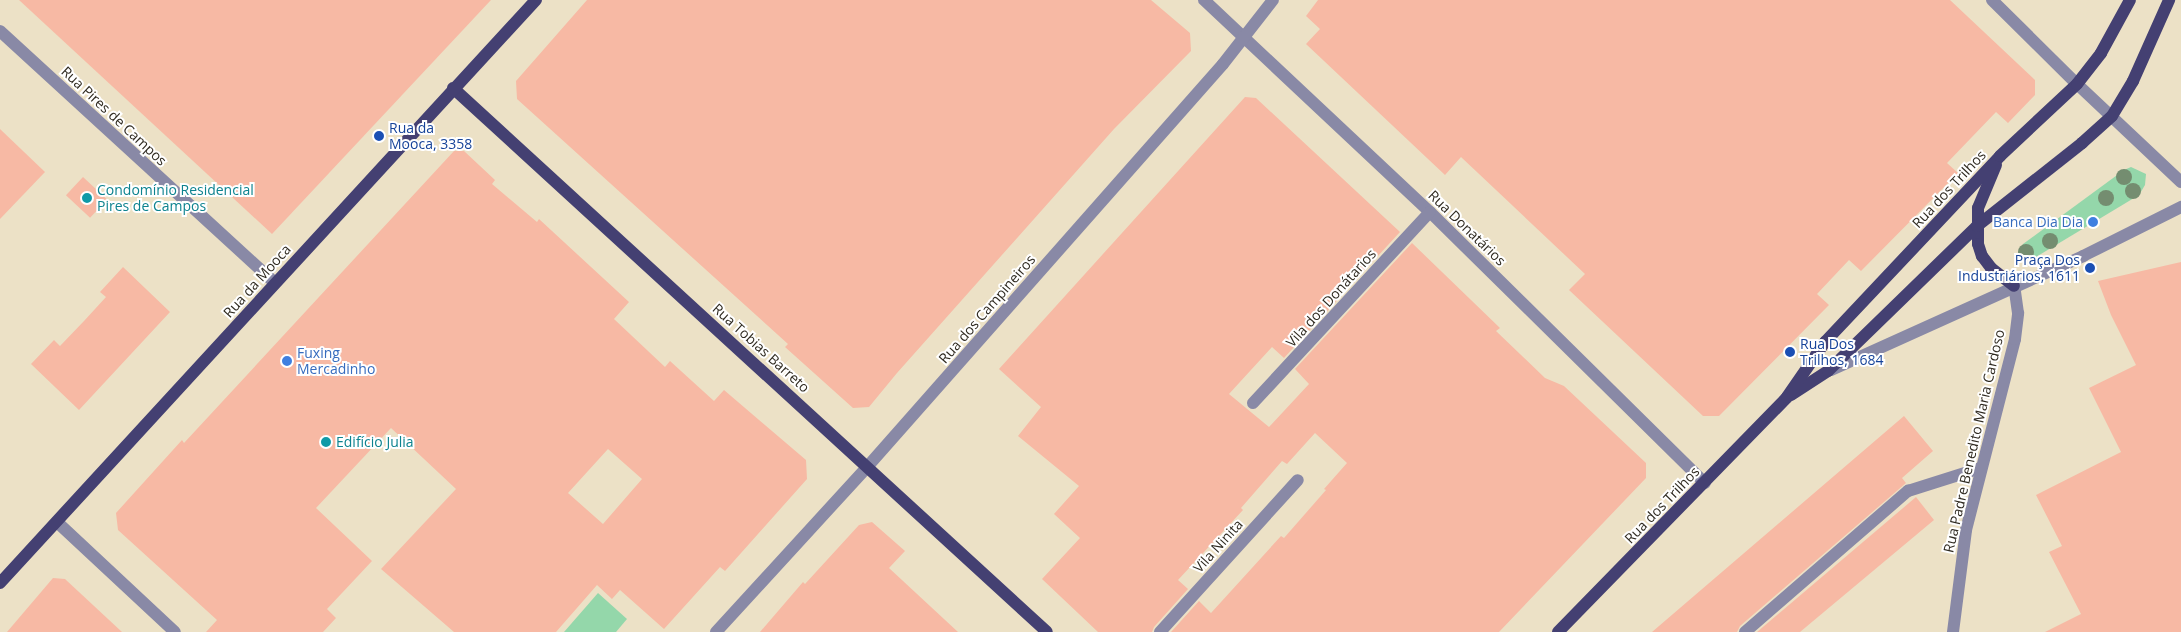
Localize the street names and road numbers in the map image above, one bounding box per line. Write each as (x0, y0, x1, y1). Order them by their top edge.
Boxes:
street label: Rua Pires de Campos (58, 63, 170, 169)
street label: Rua dos Trilhos (1909, 147, 1989, 231)
street label: Rua Donatários (1425, 187, 1509, 269)
street label: Rua da Mooca (220, 241, 294, 321)
street label: Vila dos Donátarios (1283, 245, 1379, 351)
street label: Rua dos Campineiros (935, 251, 1039, 367)
street label: Rua Tobias Barreto (709, 300, 813, 396)
street label: Rua Padre Benedito Maria Cardoso (1940, 328, 2008, 554)
street label: Rua dos Trilhos (1621, 463, 1703, 547)
street label: Vila Ninita (1190, 516, 1246, 576)

